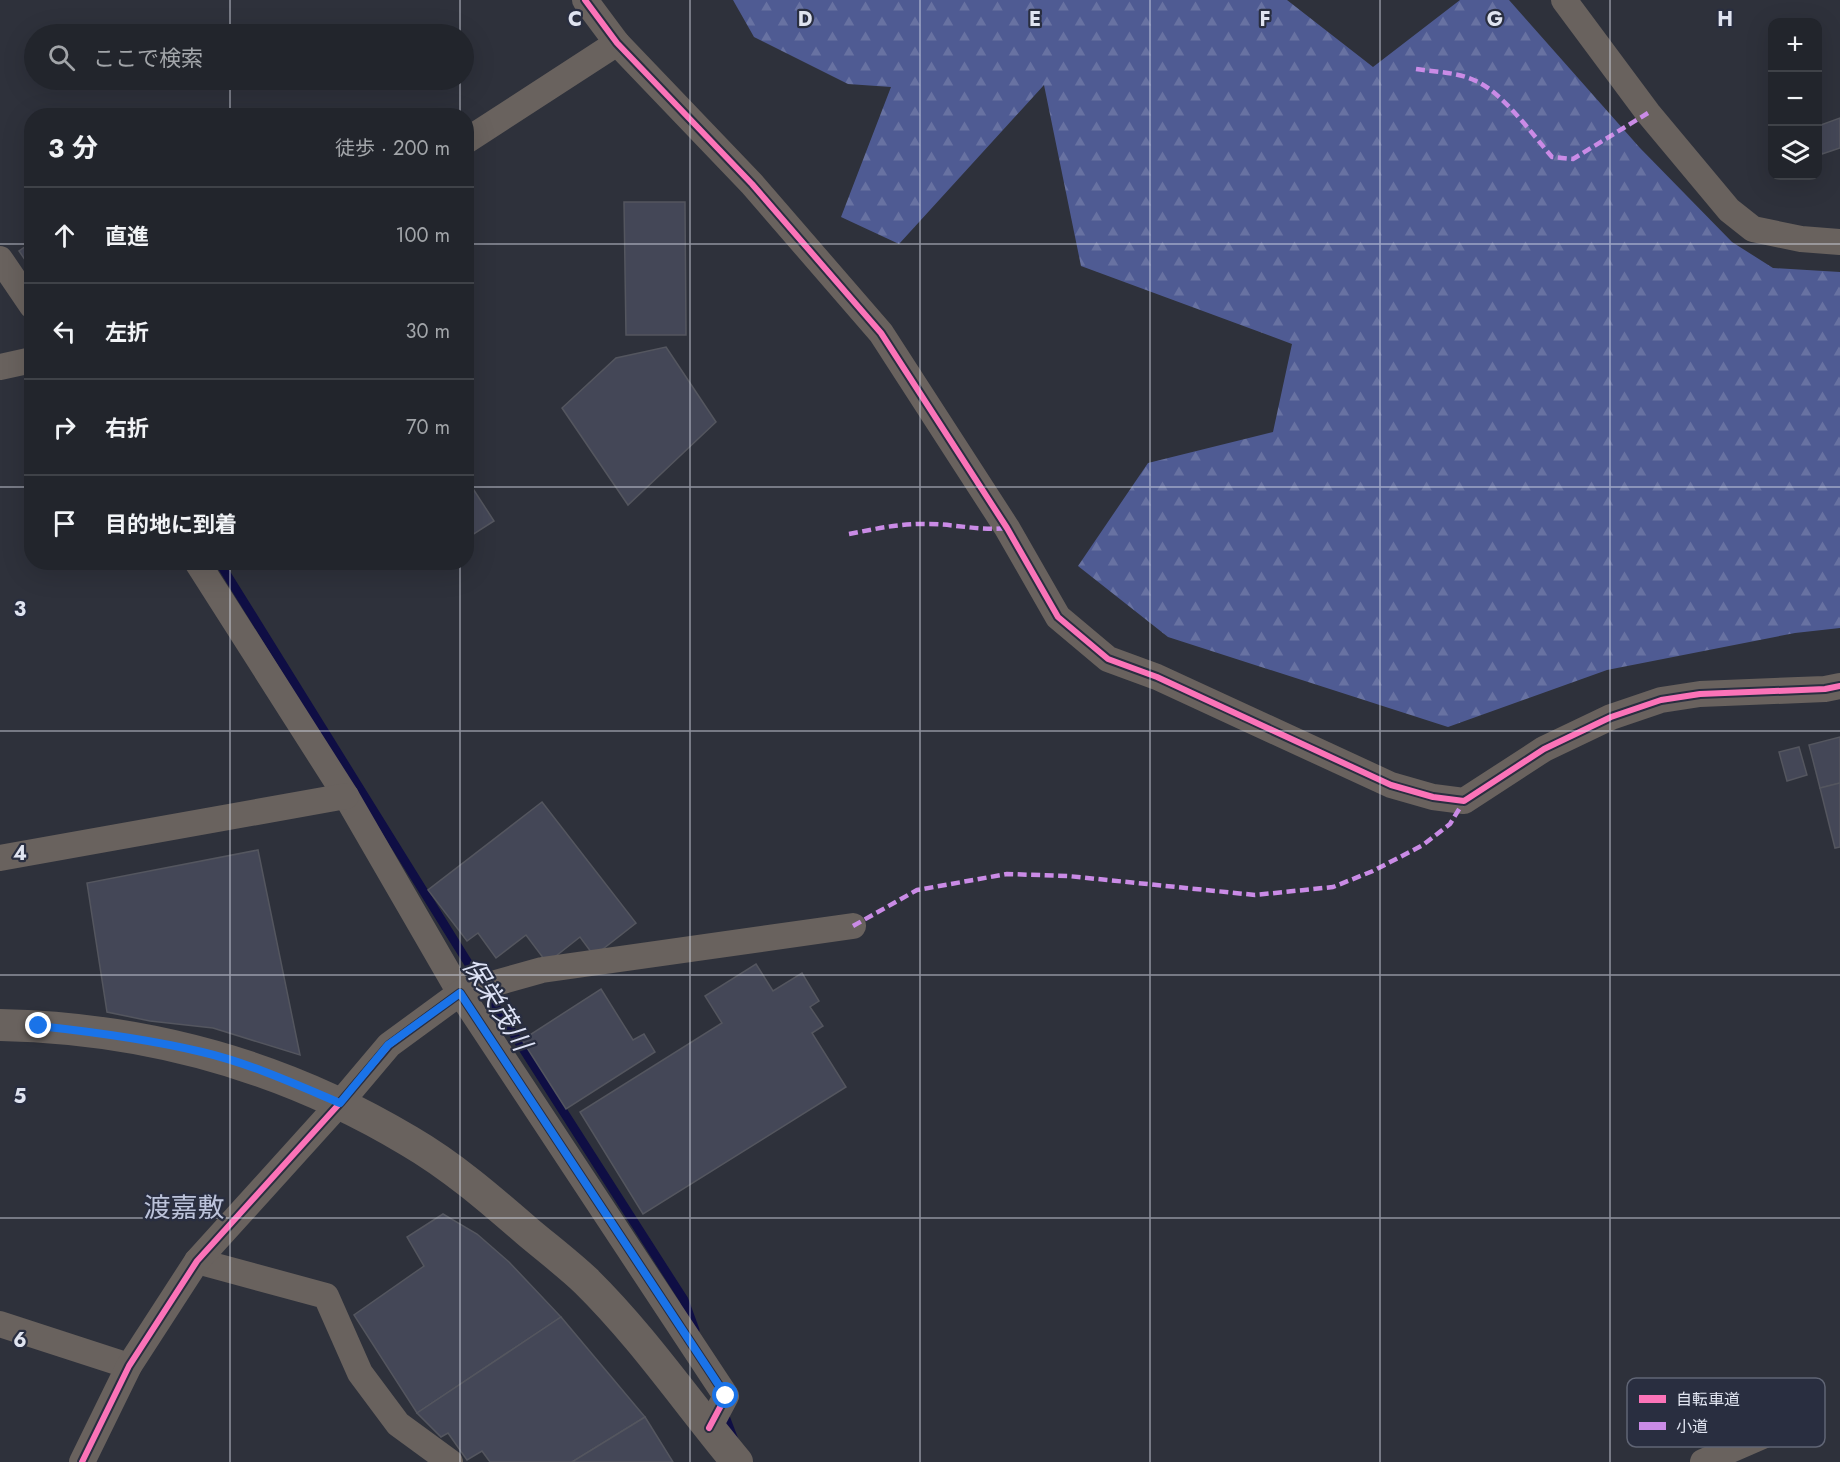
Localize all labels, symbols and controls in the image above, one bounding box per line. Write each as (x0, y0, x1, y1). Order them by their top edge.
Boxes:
text: C (568, 5, 582, 34)
text: D (798, 5, 812, 34)
text: E (1029, 5, 1041, 34)
text: F (1259, 5, 1271, 34)
text: G (1487, 5, 1503, 34)
text: H (1717, 5, 1733, 34)
map controls (1768, 18, 1822, 180)
button: + (1768, 18, 1822, 72)
search box (24, 24, 474, 90)
icon: search (45, 41, 78, 74)
text: ここで検索 (93, 42, 203, 74)
button: − (1768, 72, 1822, 126)
button: layers (1768, 126, 1822, 180)
text: 3 分 (48, 129, 98, 167)
text: 徒歩 · 200 m (335, 134, 450, 163)
icon: ahead (48, 219, 81, 252)
text: 直進 (105, 220, 149, 252)
text: 100 m (395, 221, 450, 250)
icon: left (48, 315, 81, 348)
text: 左折 (105, 316, 149, 348)
text: 30 m (405, 317, 450, 346)
icon: right (48, 411, 81, 444)
text: 右折 (105, 412, 149, 444)
text: 70 m (406, 413, 450, 442)
icon: arrive (48, 507, 81, 540)
text: 目的地に到着 (105, 508, 237, 540)
text: 3 (14, 595, 26, 624)
text: 4 (13, 839, 27, 868)
water label: 保栄茂川 (453, 950, 542, 1061)
route end (25, 1012, 51, 1038)
text: 5 (14, 1082, 27, 1111)
district label: 渡嘉敷 (144, 1188, 225, 1227)
text: 6 (13, 1326, 27, 1355)
legend (1627, 1378, 1825, 1447)
route start (712, 1382, 738, 1408)
text: 自転車道 (1676, 1388, 1740, 1411)
text: 小道 (1676, 1415, 1708, 1438)

